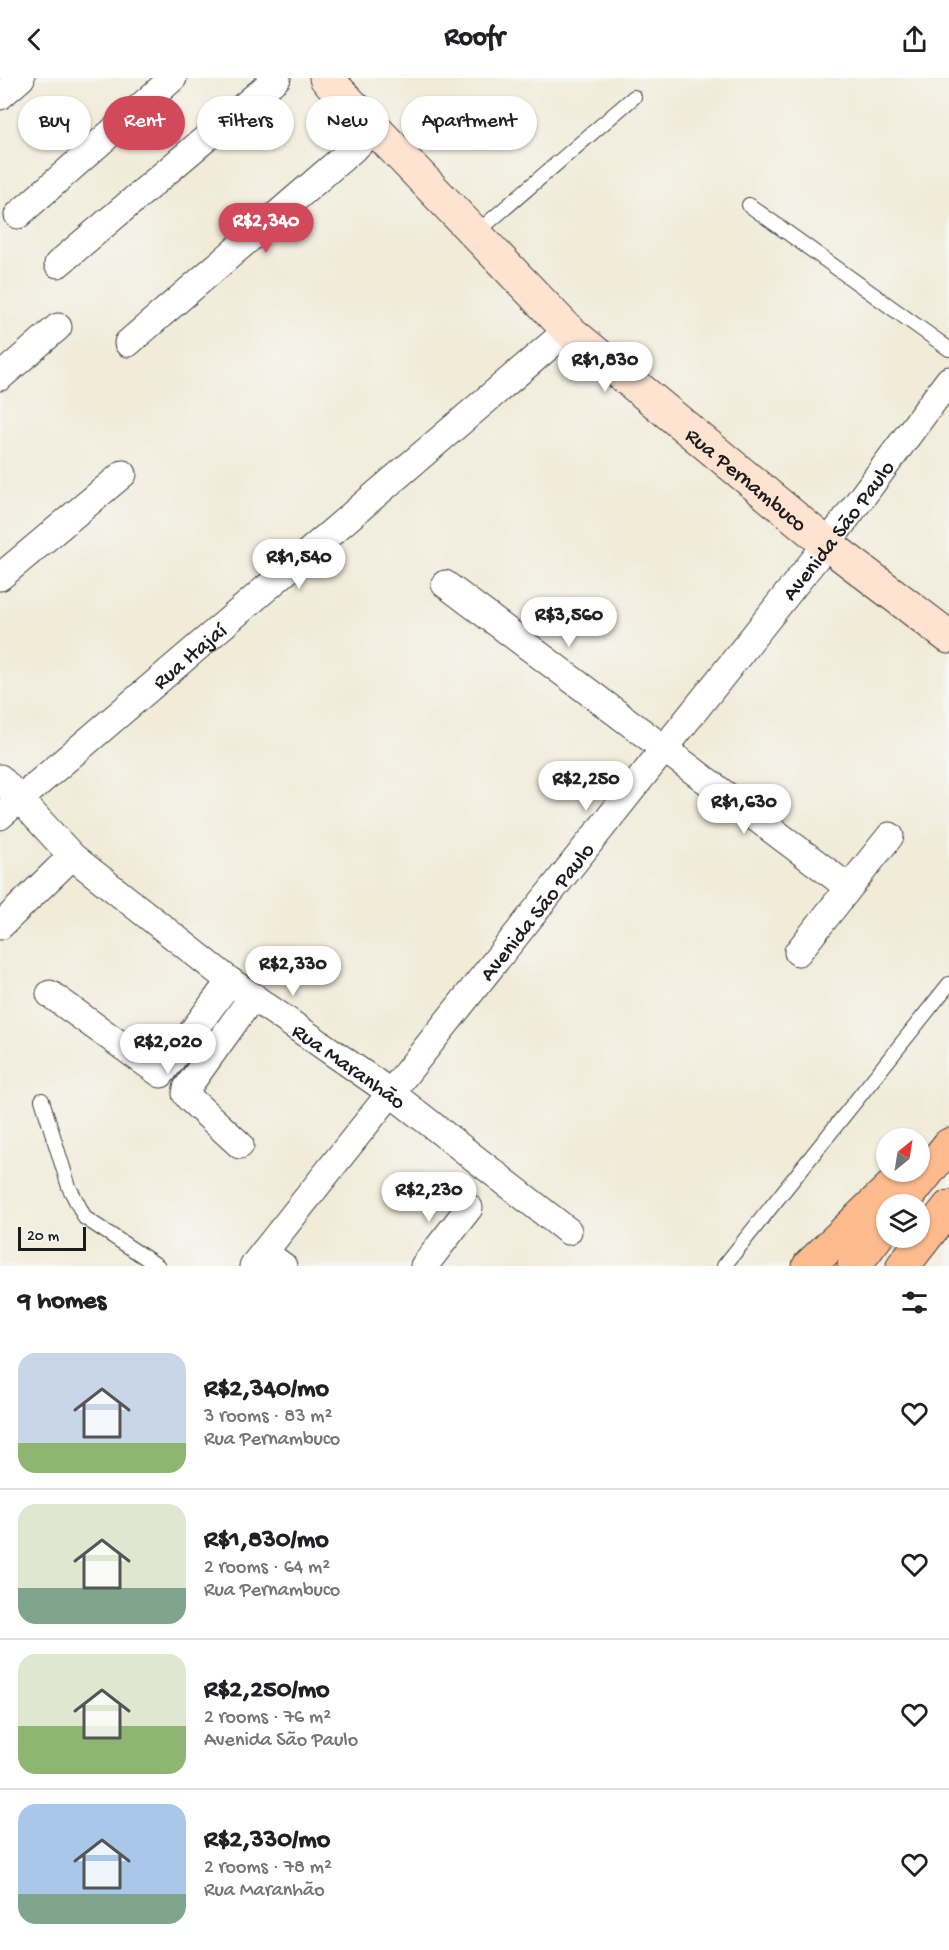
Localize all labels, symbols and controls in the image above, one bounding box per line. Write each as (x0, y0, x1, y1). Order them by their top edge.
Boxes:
icon: back (18, 23, 51, 56)
text: Roofr (445, 23, 505, 55)
icon: share (898, 23, 931, 56)
chip: Buy (18, 96, 91, 150)
chip: Rent (103, 96, 185, 150)
chip: Filters (197, 96, 294, 150)
chip: New (306, 96, 389, 150)
chip: Apartment (401, 96, 537, 150)
pin: R$2,340 (211, 203, 321, 254)
text: R$2,340 (233, 211, 299, 234)
pin: R$1,830 (550, 342, 660, 393)
text: R$1,830 (572, 350, 638, 373)
street label: Rua Pernambuco (679, 424, 811, 539)
street label: Avenida São Paulo (778, 456, 902, 607)
pin: R$1,540 (244, 539, 354, 590)
text: R$1,540 (266, 547, 332, 570)
pin: R$3,560 (514, 597, 624, 648)
text: R$3,560 (535, 605, 603, 628)
street label: Rua Itajaí (149, 618, 234, 697)
pin: R$2,250 (531, 761, 641, 812)
text: R$2,250 (552, 769, 620, 792)
pin: R$1,630 (689, 784, 799, 835)
text: R$1,630 (711, 792, 777, 815)
street label: Avenida São Paulo (476, 839, 602, 988)
pin: R$2,330 (238, 946, 348, 997)
text: R$2,330 (259, 954, 327, 977)
street label: Rua Maranhão (286, 1019, 410, 1117)
pin: R$2,020 (113, 1024, 223, 1075)
text: R$2,020 (134, 1032, 202, 1055)
north arrow (876, 1128, 930, 1182)
map controls (876, 1128, 930, 1248)
pin: R$2,230 (374, 1172, 484, 1223)
text: R$2,230 (395, 1180, 463, 1203)
button: layers (876, 1194, 930, 1248)
scale bar (18, 1224, 86, 1252)
text: 20 m (27, 1228, 59, 1247)
icon: filters (898, 1286, 931, 1319)
text: 9 homes (18, 1287, 106, 1318)
text: R$2,340/mo (204, 1375, 329, 1406)
icon: home (66, 1377, 138, 1449)
icon: heart (898, 1397, 931, 1430)
text: 3 rooms · 83 m² (204, 1406, 332, 1429)
text: Rua Pernambuco (204, 1429, 340, 1452)
text: R$1,830/mo (204, 1526, 329, 1557)
icon: home (66, 1528, 138, 1600)
icon: heart (898, 1548, 931, 1581)
text: 2 rooms · 64 m² (204, 1557, 330, 1580)
text: Rua Pernambuco (204, 1580, 340, 1603)
text: R$2,250/mo (204, 1676, 330, 1707)
icon: home (66, 1678, 138, 1750)
icon: heart (898, 1698, 931, 1731)
text: 2 rooms · 76 m² (204, 1707, 331, 1730)
text: Avenida São Paulo (204, 1730, 358, 1753)
text: R$2,330/mo (204, 1826, 330, 1857)
icon: home (66, 1828, 138, 1900)
icon: heart (898, 1848, 931, 1881)
text: 2 rooms · 78 m² (204, 1857, 332, 1880)
text: Rua Maranhão (204, 1880, 325, 1903)

